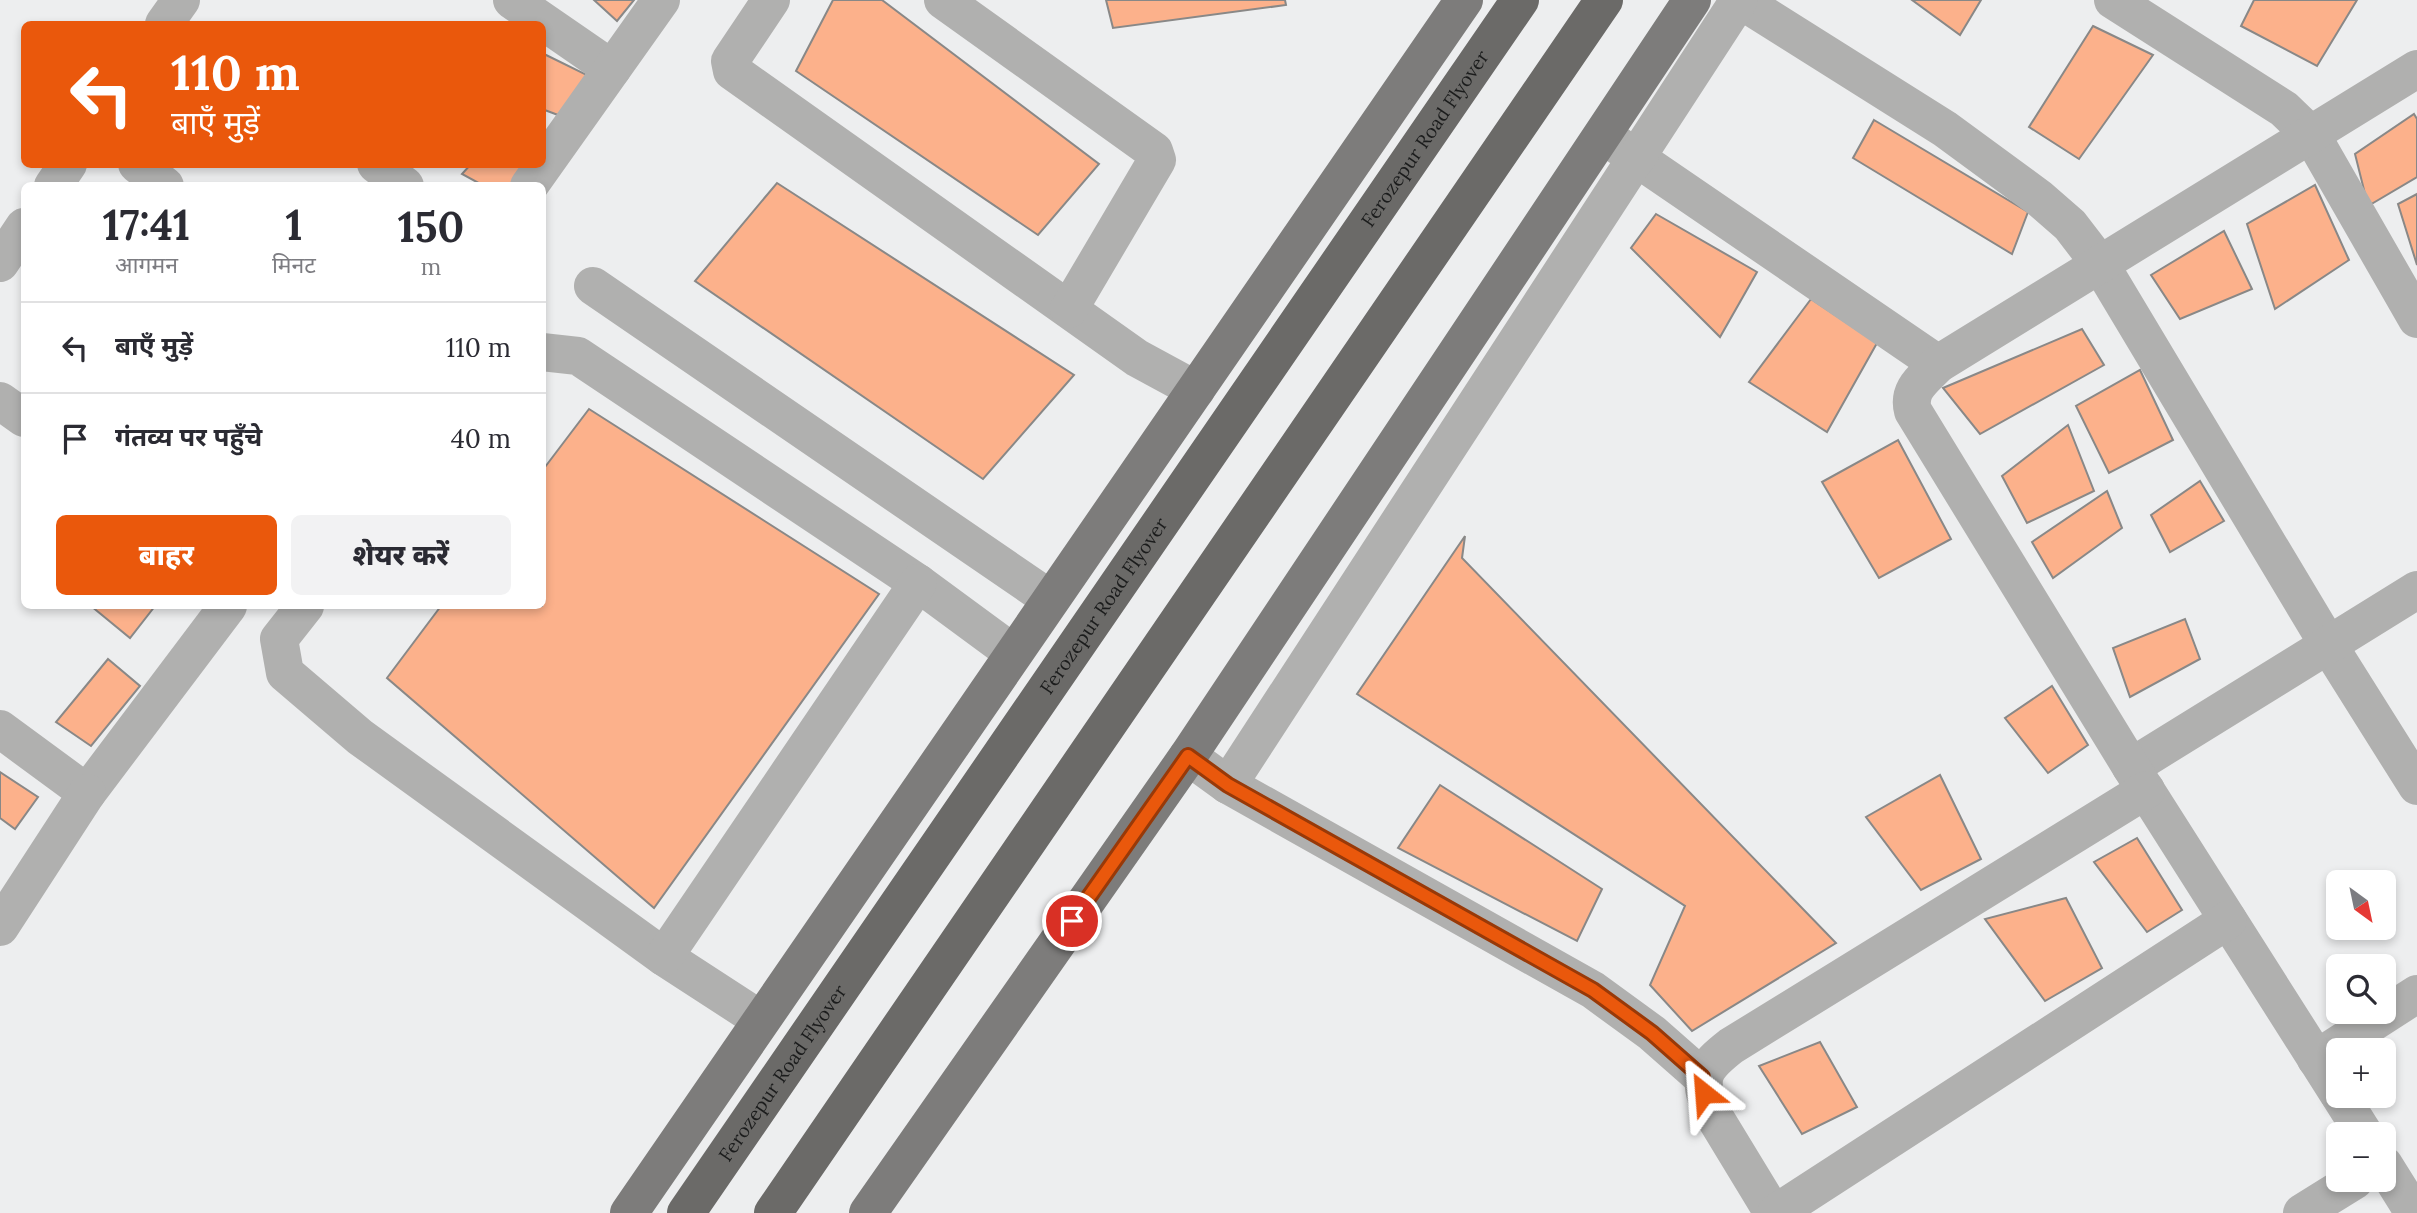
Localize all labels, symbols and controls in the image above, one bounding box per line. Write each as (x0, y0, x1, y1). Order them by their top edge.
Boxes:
text: 110 m (171, 41, 300, 103)
street label: Ferozepur Road Flyover (1356, 45, 1494, 231)
icon: left (56, 49, 147, 140)
text: बाएँ मुड़ें (171, 102, 260, 143)
text: 17:41 (103, 198, 190, 252)
text: 1 (285, 198, 302, 252)
text: 150 (398, 200, 464, 254)
text: आगमन (115, 250, 178, 279)
text: मिनट (272, 250, 316, 279)
text: m (421, 252, 441, 281)
icon: left (56, 329, 94, 367)
text: बाएँ मुड़ें (115, 329, 193, 362)
text: 110 m (446, 331, 511, 364)
icon: arrive (56, 420, 94, 458)
text: गंतव्य पर पहुँचे (115, 420, 262, 453)
text: 40 m (451, 422, 511, 455)
street label: Ferozepur Road Flyover (1034, 512, 1173, 699)
button: बाहर (56, 515, 277, 595)
button: शेयर करें (291, 515, 511, 595)
north arrow (2326, 870, 2396, 940)
map controls (2326, 870, 2396, 1192)
pin (1042, 891, 1102, 951)
icon: arrive (1053, 902, 1091, 940)
button: search (2326, 954, 2396, 1024)
street label: Ferozepur Road Flyover (713, 979, 852, 1166)
button: + (2326, 1038, 2396, 1108)
position arrow (1667, 1056, 1741, 1130)
button: − (2326, 1122, 2396, 1192)

